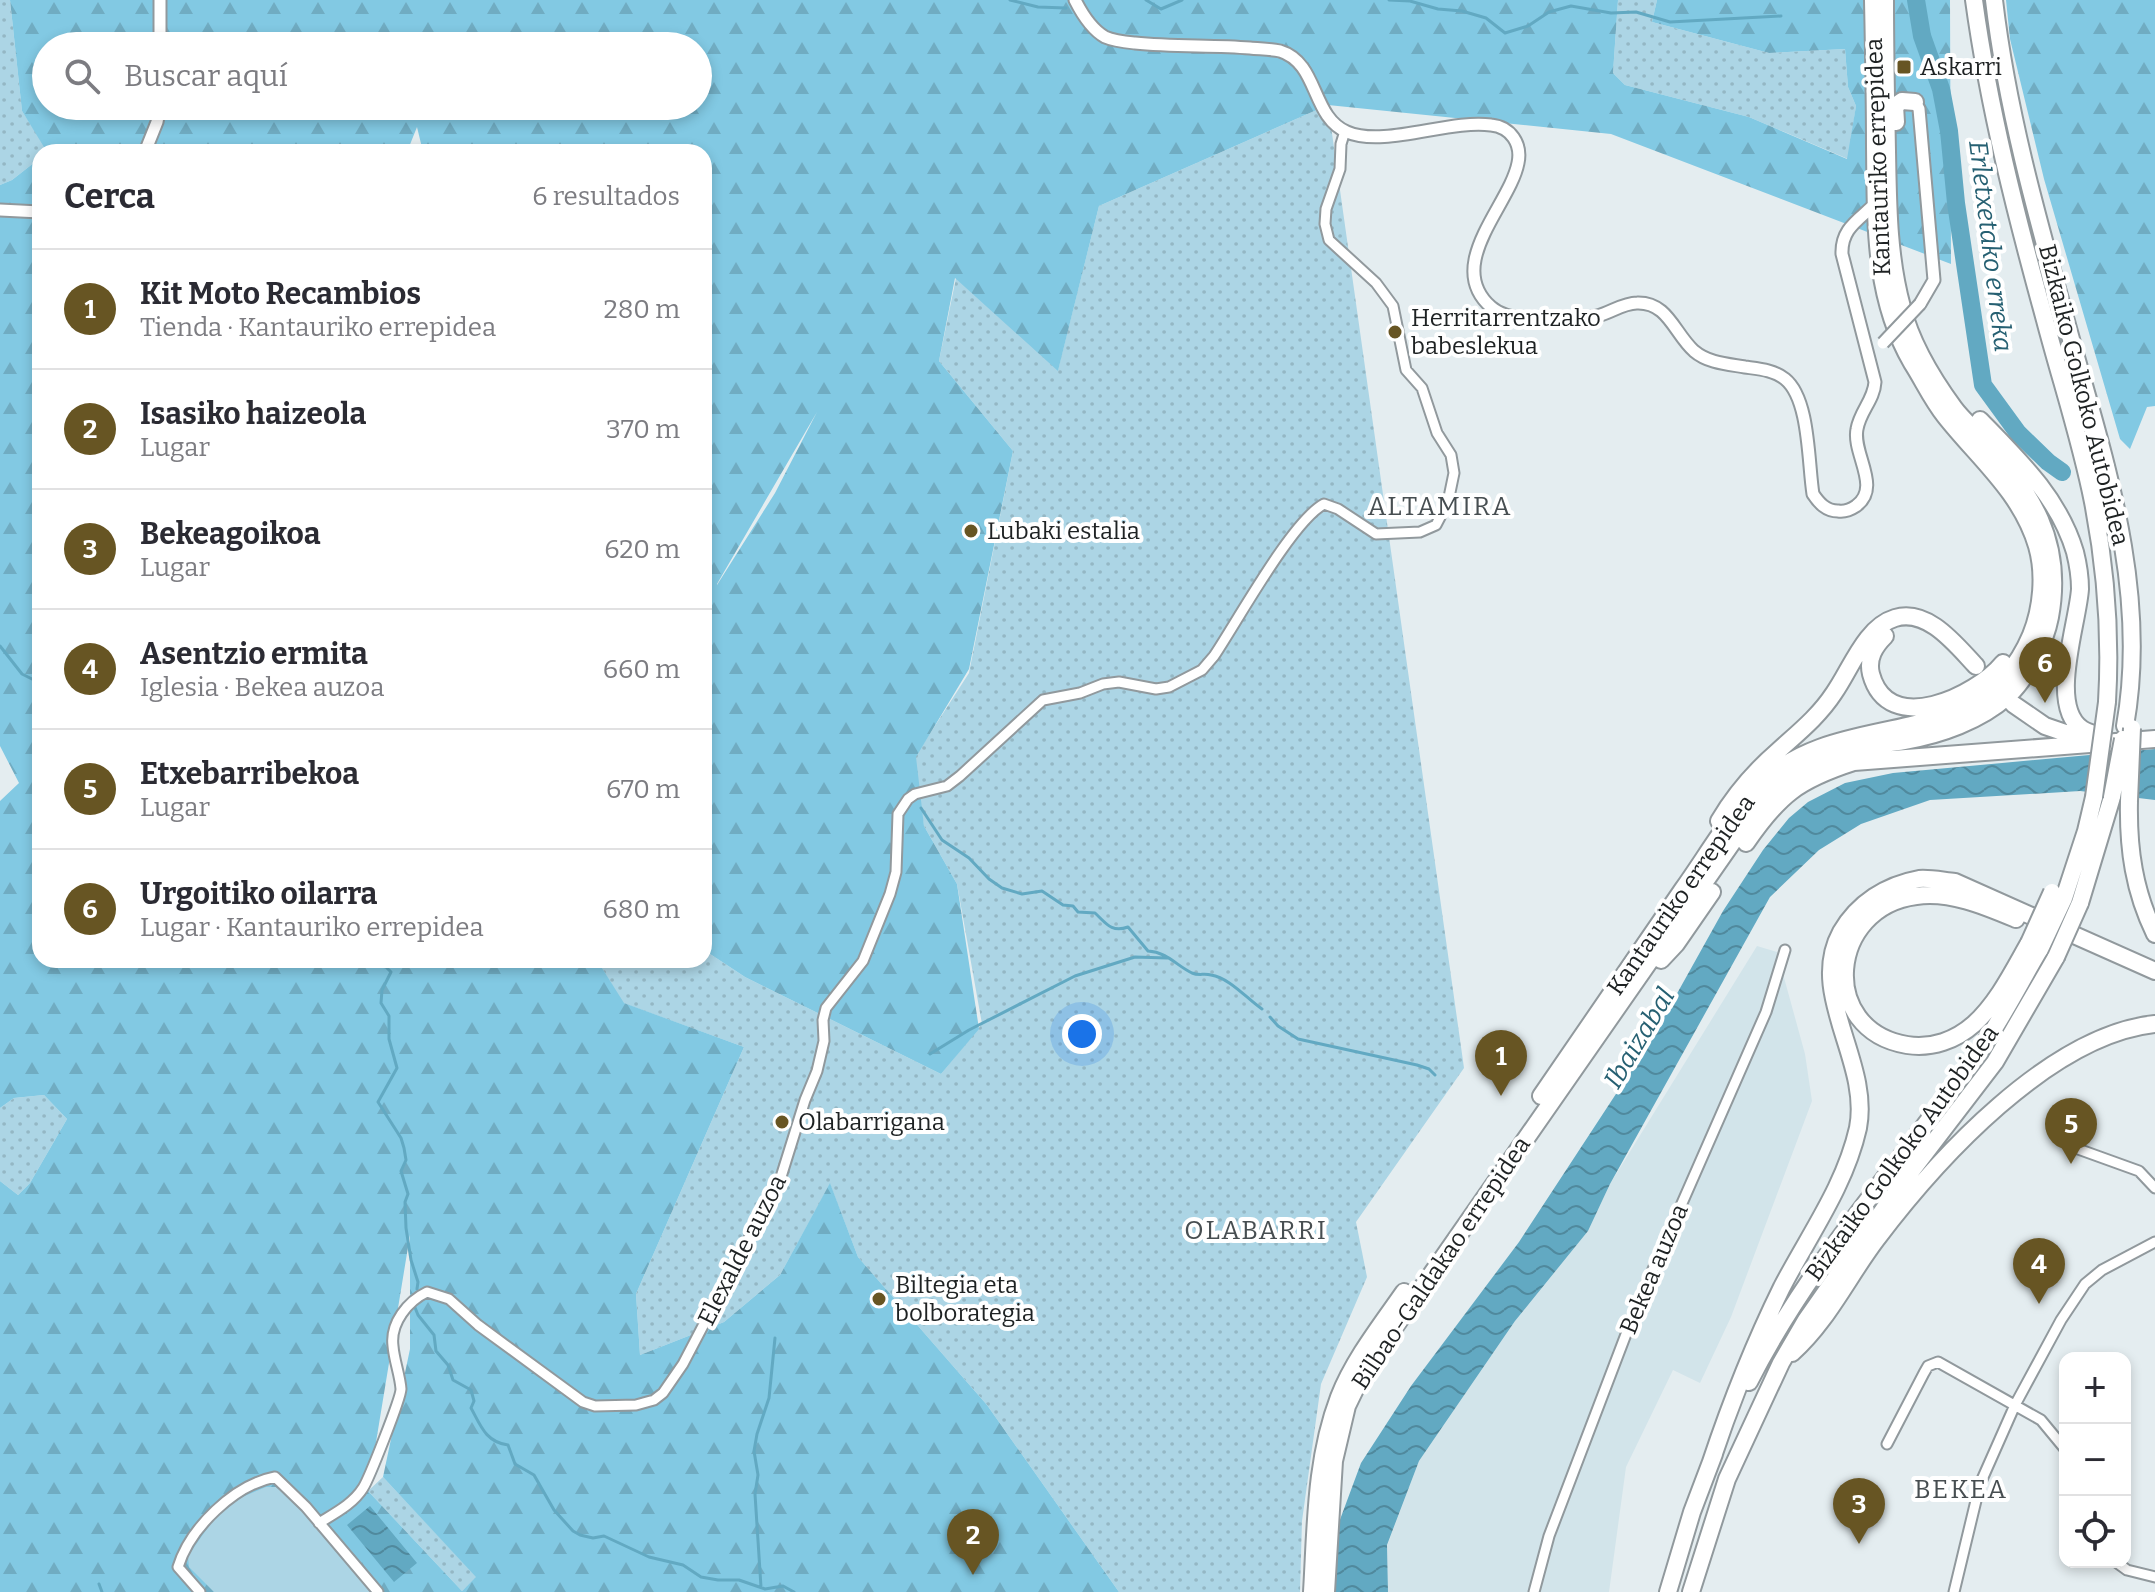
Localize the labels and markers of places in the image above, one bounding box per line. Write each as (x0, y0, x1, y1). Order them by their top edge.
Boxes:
place label: Askarri (1920, 53, 2002, 81)
marker: Askarri (1895, 58, 1913, 76)
place label: Herritarrentzako babeslekua (1411, 304, 1601, 360)
marker: Herritarrentzako babeslekua (1386, 323, 1404, 341)
place label: Lubaki estalia (987, 517, 1140, 545)
marker: Lubaki estalia (962, 522, 980, 540)
pin: 6 (2019, 637, 2071, 703)
pin: 1 (1475, 1030, 1527, 1096)
pin: 5 (2045, 1098, 2097, 1164)
place label: Olabarrigana (798, 1108, 945, 1136)
marker: Olabarrigana (773, 1113, 791, 1131)
pin: 4 (2013, 1238, 2065, 1304)
place label: Biltegia eta bolborategia (895, 1271, 1035, 1327)
marker: Biltegia eta bolborategia (870, 1290, 888, 1308)
pin: 3 (1833, 1478, 1885, 1544)
pin: 2 (947, 1509, 999, 1575)

